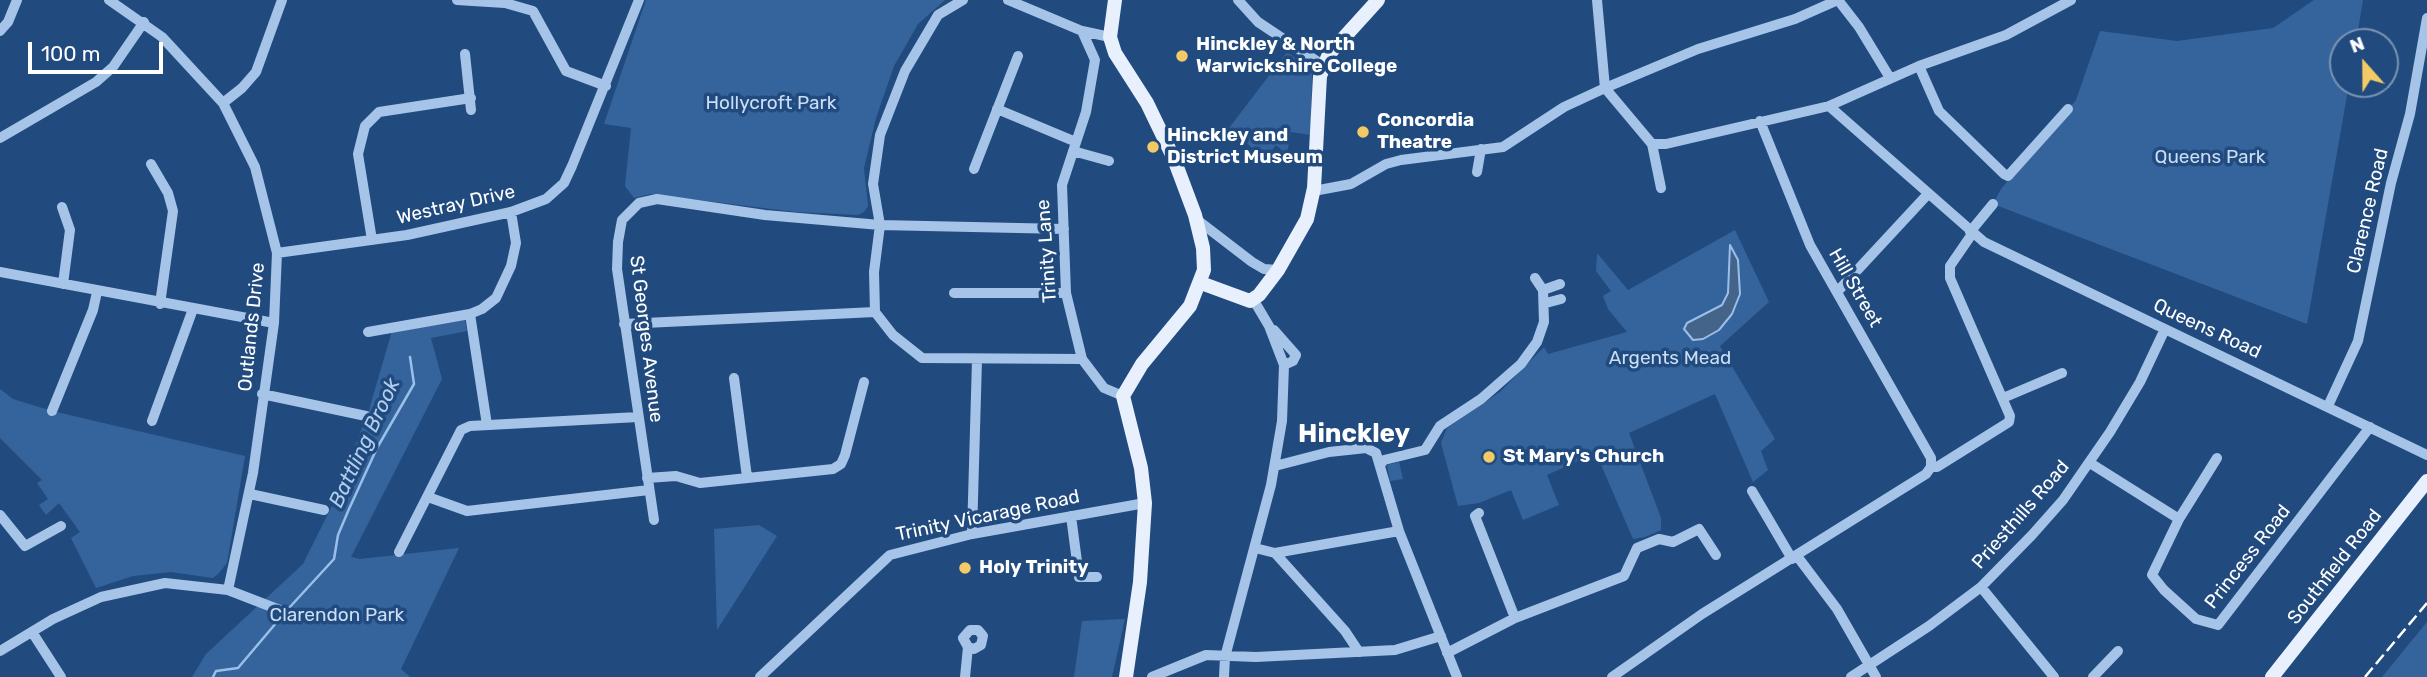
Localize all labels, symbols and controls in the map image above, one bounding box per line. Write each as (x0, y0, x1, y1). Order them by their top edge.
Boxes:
scale bar (32, 28, 166, 72)
north arrow (2329, 28, 2399, 98)
text: N (2347, 32, 2368, 58)
place label: Hinckley & North Warwickshire College (1196, 34, 1397, 78)
text: 100 m (41, 41, 100, 66)
marker: Hinckley & North Warwickshire College (1174, 48, 1190, 64)
park label: Hollycroft Park (705, 93, 837, 115)
place label: Concordia Theatre (1377, 110, 1474, 154)
marker: Concordia Theatre (1355, 124, 1371, 140)
place label: Hinckley and District Museum (1167, 125, 1323, 169)
marker: Hinckley and District Museum (1145, 139, 1161, 155)
street label: Clarence Road (2343, 146, 2393, 276)
park label: Queens Park (2155, 147, 2265, 169)
street label: Westray Drive (395, 180, 517, 230)
street label: Trinity Lane (1032, 199, 1062, 303)
street label: Hill Street (1823, 245, 1887, 331)
street label: St Georges Avenue (624, 254, 668, 424)
street label: Outlands Drive (234, 261, 270, 393)
street label: Queens Road (2149, 294, 2265, 364)
park label: Argents Mead (1609, 348, 1731, 370)
water label: Battling Brook (324, 374, 406, 512)
district label: Hinckley (1298, 418, 1410, 450)
place label: St Mary's Church (1503, 446, 1664, 468)
marker: St Mary's Church (1481, 449, 1497, 465)
street label: Priesthills Road (1968, 456, 2074, 574)
street label: Trinity Vicarage Road (894, 485, 1082, 547)
street label: Princess Road (2200, 500, 2296, 614)
street label: Southfield Road (2283, 505, 2387, 629)
place label: Holy Trinity (979, 557, 1088, 579)
marker: Holy Trinity (957, 560, 973, 576)
park label: Clarendon Park (270, 605, 404, 627)

